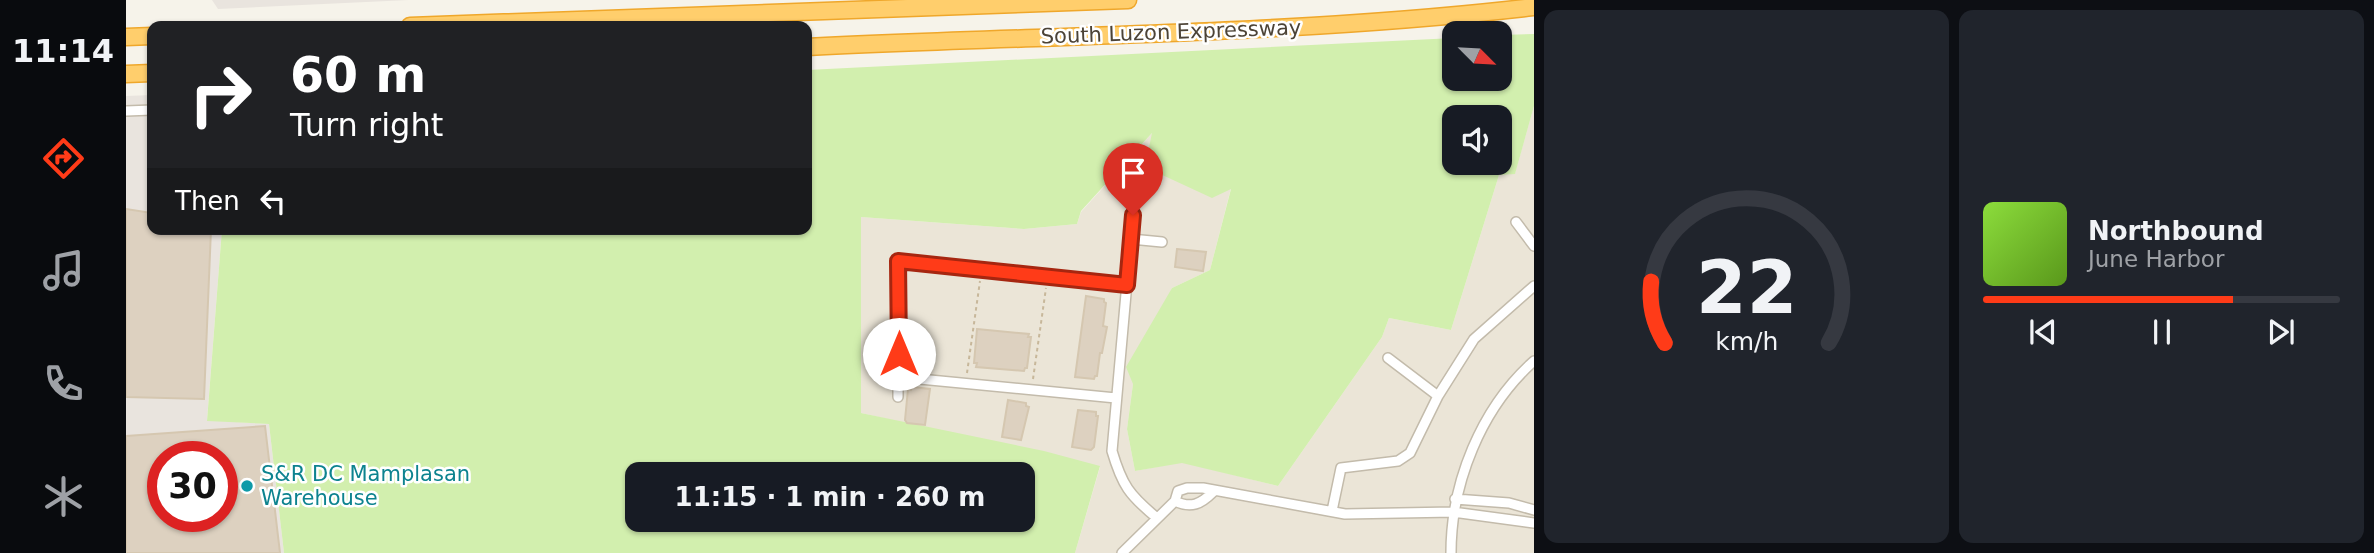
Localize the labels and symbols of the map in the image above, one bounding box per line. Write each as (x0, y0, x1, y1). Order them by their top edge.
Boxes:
street label: South Luzon Expressway (1040, 15, 1302, 49)
north arrow (1442, 21, 1512, 91)
pin (1103, 143, 1163, 215)
position arrow (862, 317, 936, 391)
speed limit sign: 30 (147, 441, 238, 532)
place label: S&R DC Mamplasan Warehouse (261, 462, 470, 510)
marker: S&R DC Mamplasan Warehouse (239, 478, 255, 494)

